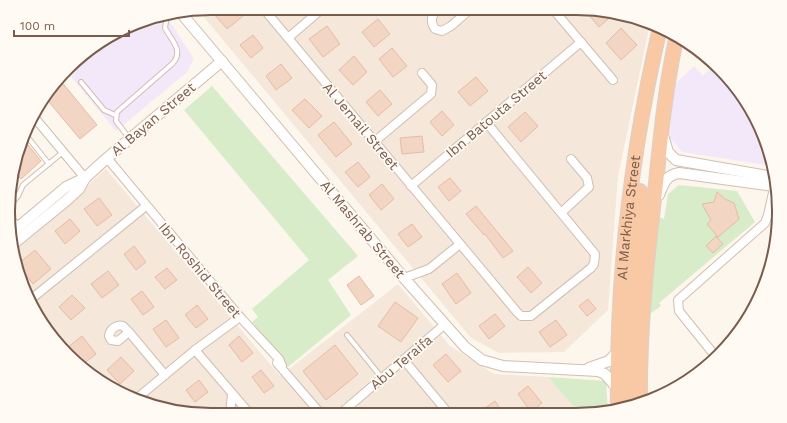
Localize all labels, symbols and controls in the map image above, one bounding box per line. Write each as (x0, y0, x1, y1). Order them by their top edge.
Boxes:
scale bar (14, 12, 129, 38)
text: 100 m (20, 19, 55, 33)
street label: Ibn Batouta Street (442, 67, 550, 161)
street label: Al Bayan Street (108, 79, 198, 159)
street label: Al Jemail Street (320, 79, 402, 173)
street label: Al Markhiya Street (614, 154, 643, 280)
street label: Al Mashrab Street (317, 177, 409, 281)
street label: Ibn Roshid Street (156, 219, 245, 321)
street label: Abu Teraifa (367, 331, 435, 393)

